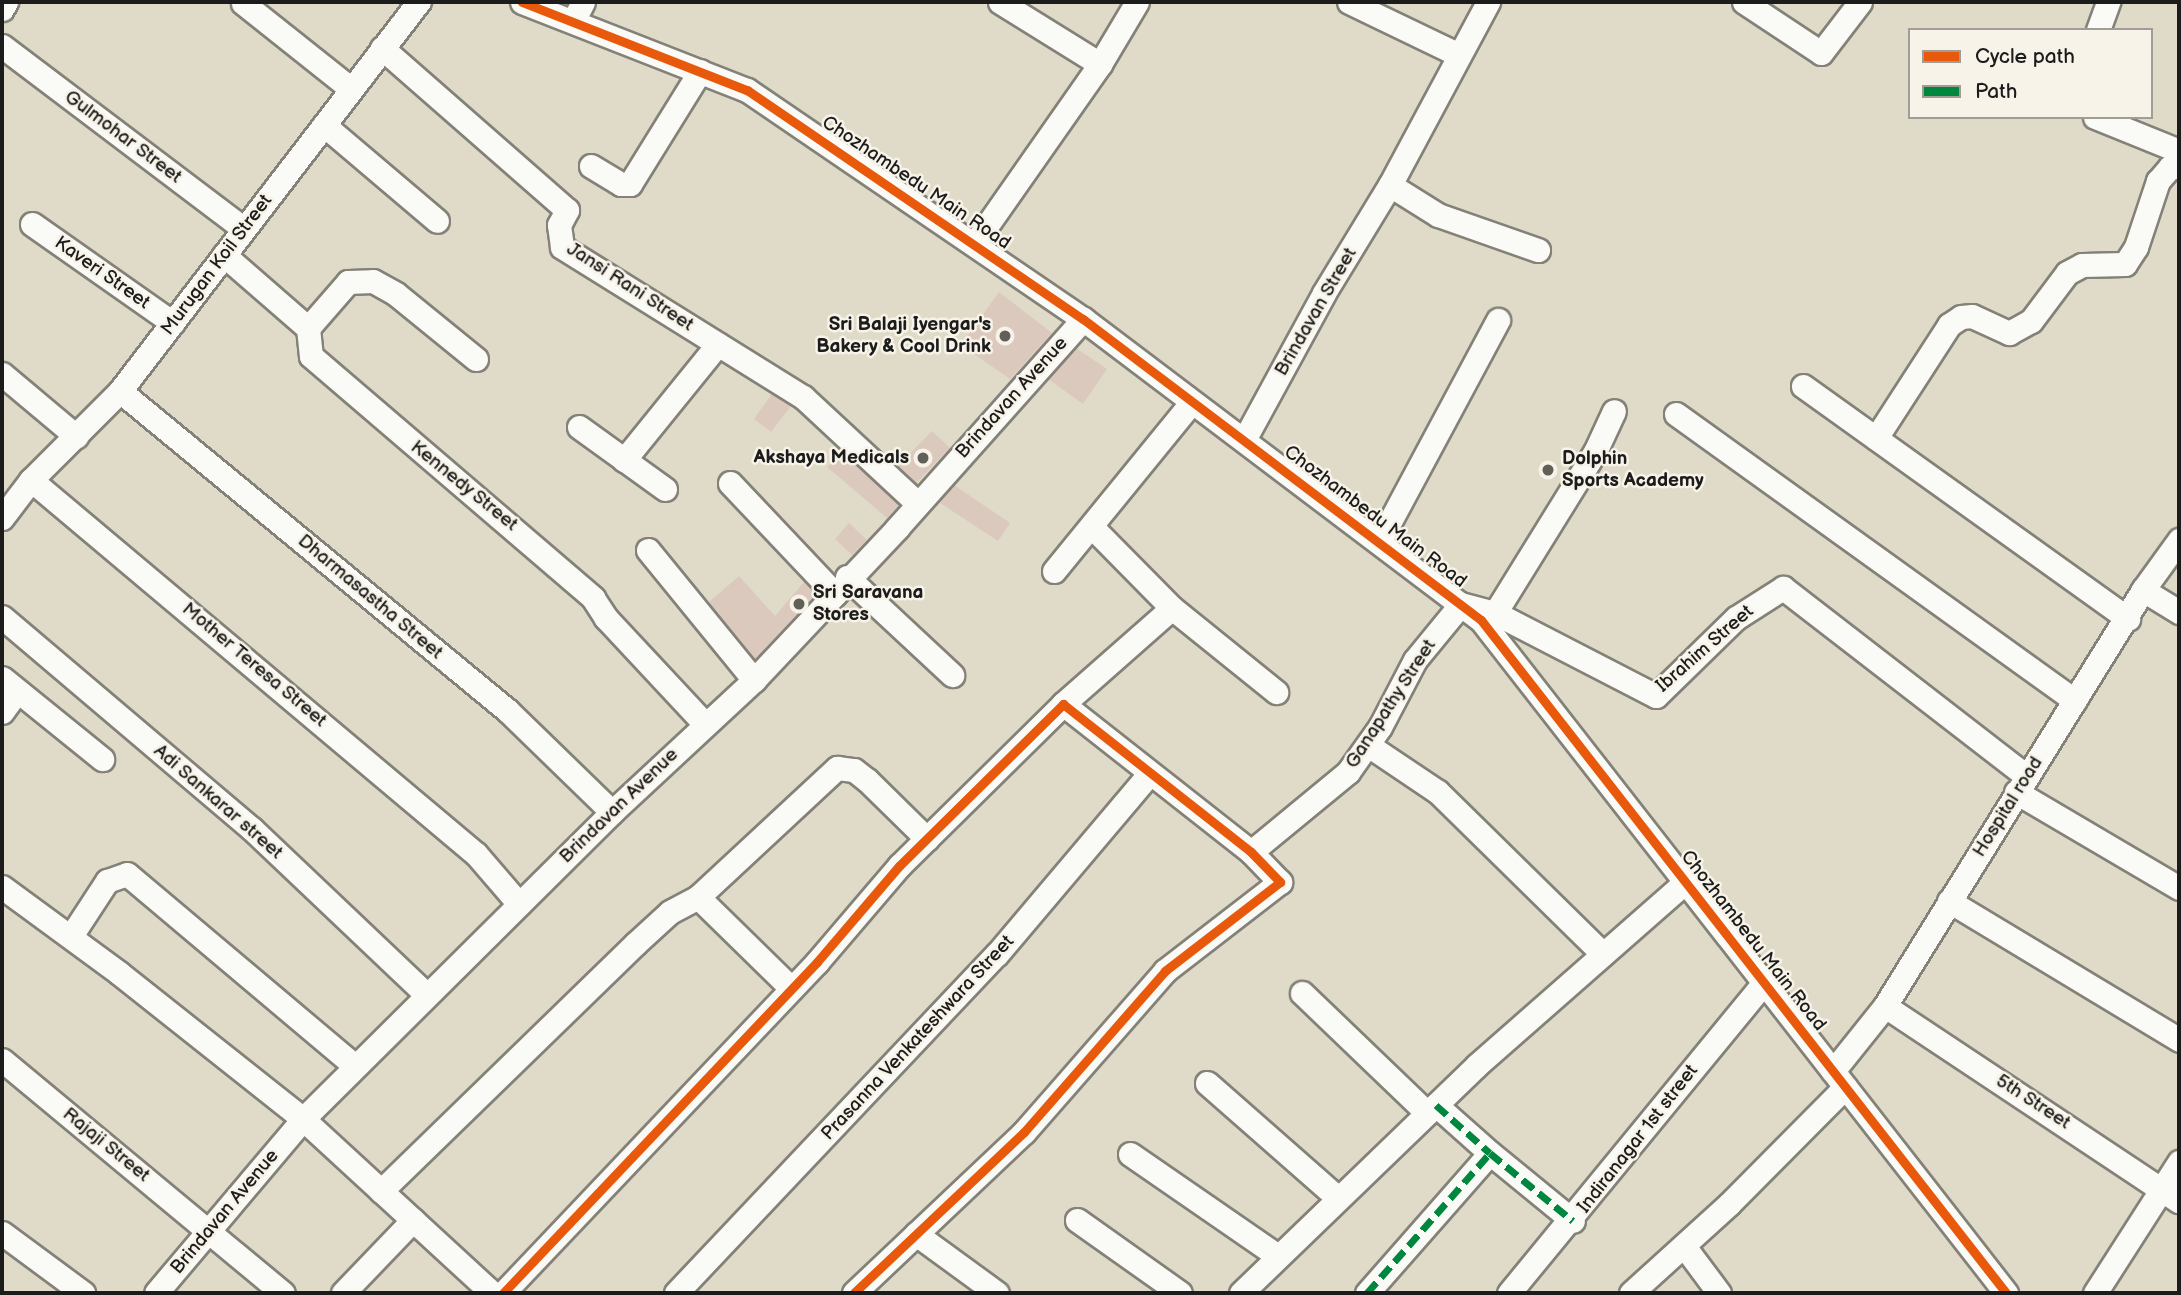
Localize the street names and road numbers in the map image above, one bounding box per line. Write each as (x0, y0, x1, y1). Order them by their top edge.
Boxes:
street label: Gulmohar Street (60, 85, 186, 189)
street label: Chozhambedu Main Road (817, 111, 1015, 255)
street label: Murugan Koil Street (156, 190, 278, 340)
street label: Kaveri Street (50, 232, 154, 314)
street label: Jansi Rani Street (562, 237, 698, 337)
street label: Brindavan Street (1270, 244, 1362, 380)
street label: Brindavan Avenue (951, 332, 1073, 464)
street label: Kennedy Street (405, 435, 523, 537)
street label: Chozhambedu Main Road (1279, 441, 1471, 593)
street label: Dharmasastha Street (293, 530, 447, 664)
street label: Mother Teresa Street (177, 598, 331, 732)
street label: Ibrahim Street (1652, 600, 1758, 698)
street label: Ganapathy Street (1340, 635, 1442, 773)
street label: Adi Sankarar street (149, 740, 287, 864)
street label: Brindavan Avenue (555, 744, 683, 868)
street label: Hospital road (1968, 753, 2048, 861)
street label: Chozhambedu Main Road (1675, 846, 1831, 1036)
street label: Prasanna Venkateshwara Street (817, 930, 1019, 1146)
street label: Indiranagar 1st street (1573, 1060, 1703, 1218)
street label: 5th Street (1991, 1069, 2075, 1135)
street label: Rajaji Street (58, 1103, 154, 1187)
street label: Brindavan Avenue (166, 1145, 284, 1279)

